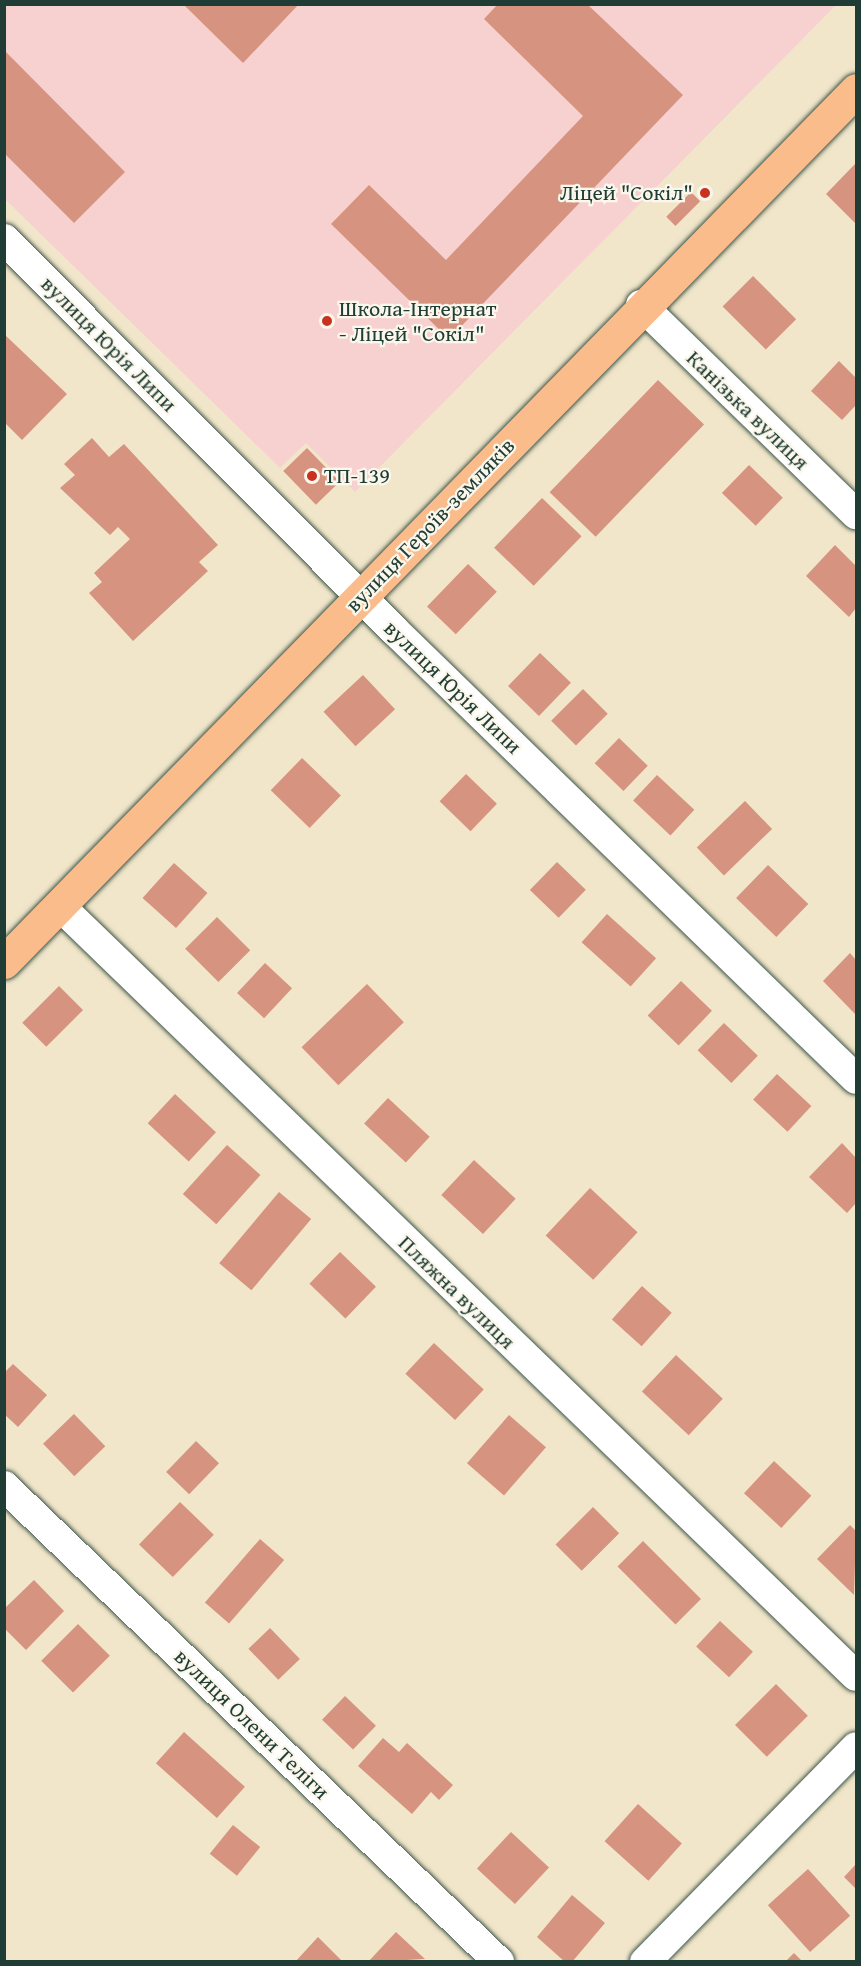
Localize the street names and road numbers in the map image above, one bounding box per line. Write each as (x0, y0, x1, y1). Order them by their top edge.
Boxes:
street label: вулиця Юрія Липи (36, 271, 182, 417)
street label: Канізька вулиця (681, 345, 815, 475)
street label: вулиця Героїв-земляків (340, 432, 520, 618)
street label: вулиця Юрія Липи (379, 615, 527, 759)
street label: Пляжна вулиця (393, 1230, 521, 1354)
street label: вулиця Олени Теліги (169, 1643, 335, 1805)

